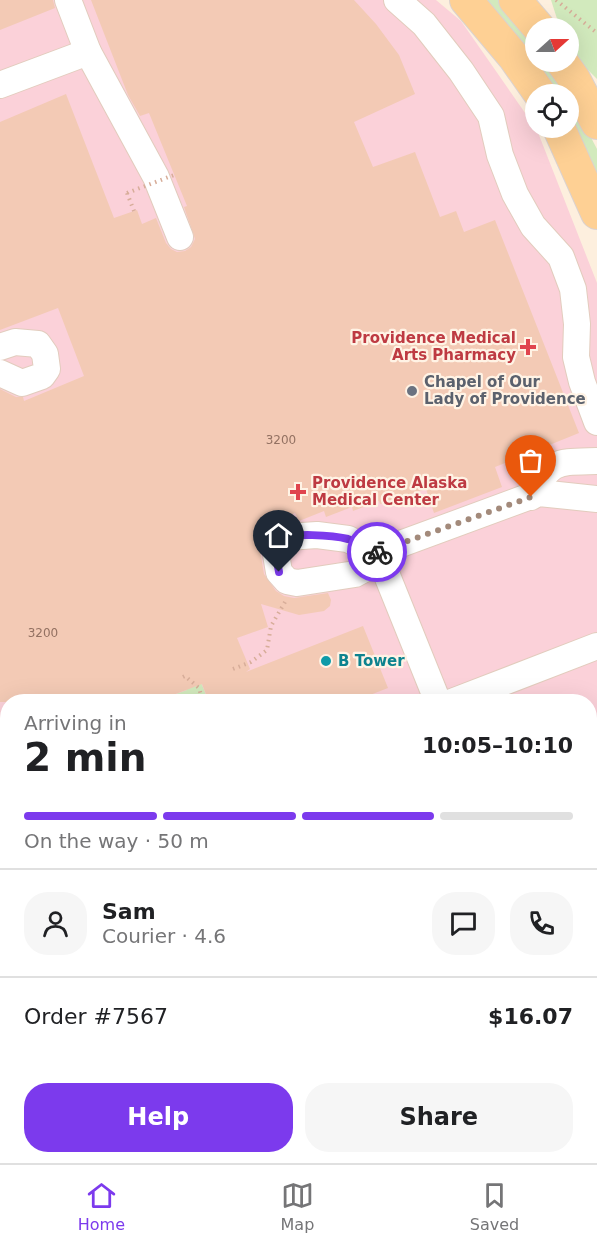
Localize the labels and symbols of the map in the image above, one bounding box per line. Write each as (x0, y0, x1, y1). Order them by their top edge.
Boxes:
north arrow (525, 18, 579, 72)
place label: Providence Medical Arts Pharmacy (351, 329, 516, 364)
marker: Providence Medical Arts Pharmacy (521, 340, 535, 354)
place label: Chapel of Our Lady of Providence (424, 373, 586, 408)
marker: Chapel of Our Lady of Providence (405, 384, 419, 398)
house number: 3200 (266, 433, 296, 447)
pin (505, 435, 556, 497)
place label: Providence Alaska Medical Center (312, 474, 467, 509)
marker: Providence Alaska Medical Center (289, 483, 307, 501)
pin (253, 510, 304, 572)
courier (347, 522, 407, 582)
house number: 3200 (28, 626, 58, 640)
place label: B Tower (338, 652, 405, 670)
marker: B Tower (319, 654, 333, 668)

